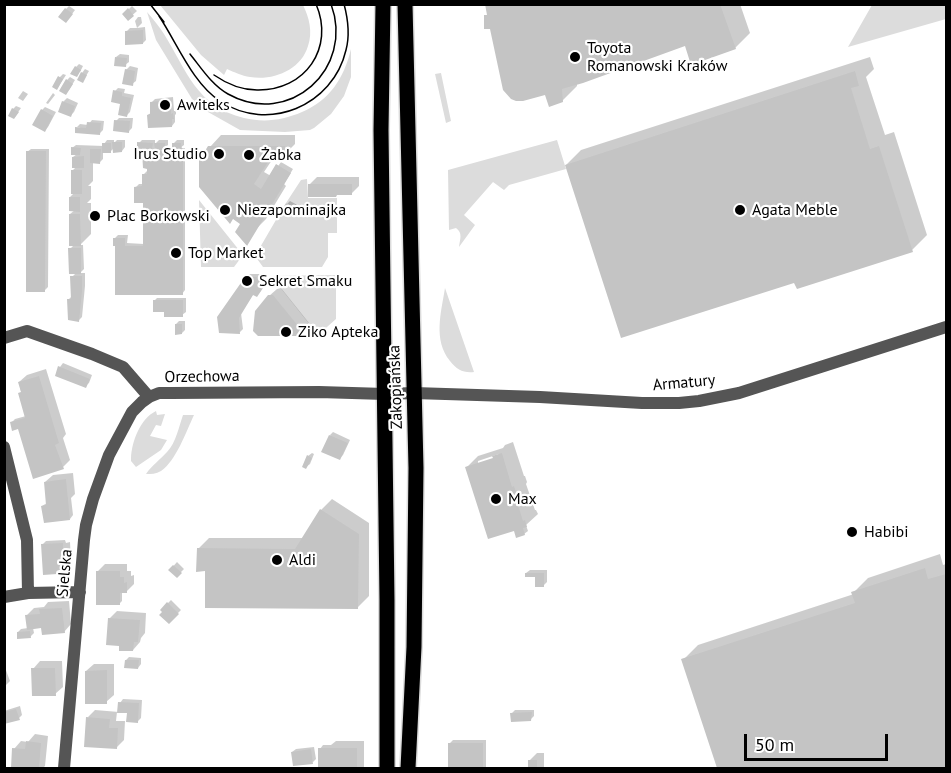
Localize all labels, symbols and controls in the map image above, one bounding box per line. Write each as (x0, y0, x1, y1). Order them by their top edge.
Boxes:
place label: Toyota Romanowski Kraków (587, 38, 727, 76)
marker: Toyota Romanowski Kraków (568, 50, 582, 64)
place label: Awiteks (177, 95, 230, 115)
marker: Awiteks (158, 98, 172, 112)
place label: Irus Studio (133, 144, 207, 164)
place label: Żabka (261, 145, 302, 165)
marker: Irus Studio (212, 147, 226, 161)
marker: Żabka (242, 148, 256, 162)
place label: Niezapominajka (237, 200, 346, 220)
place label: Agata Meble (752, 200, 838, 220)
marker: Niezapominajka (218, 203, 232, 217)
marker: Agata Meble (733, 203, 747, 217)
place label: Plac Borkowski (107, 206, 210, 226)
marker: Plac Borkowski (88, 209, 102, 223)
place label: Top Market (188, 243, 263, 263)
marker: Top Market (169, 246, 183, 260)
place label: Sekret Smaku (259, 271, 352, 291)
marker: Sekret Smaku (240, 274, 254, 288)
place label: Ziko Apteka (298, 322, 378, 342)
marker: Ziko Apteka (279, 325, 293, 339)
street label: Zakopiańska (385, 345, 407, 429)
street label: Orzechowa (164, 367, 240, 387)
street label: Armatury (652, 371, 716, 395)
place label: Max (508, 489, 537, 509)
marker: Max (489, 492, 503, 506)
place label: Habibi (864, 522, 909, 542)
marker: Habibi (845, 525, 859, 539)
street label: Sielska (53, 548, 77, 598)
place label: Aldi (289, 550, 316, 570)
marker: Aldi (270, 553, 284, 567)
scale bar (747, 722, 891, 760)
text: 50 m (755, 733, 794, 756)

